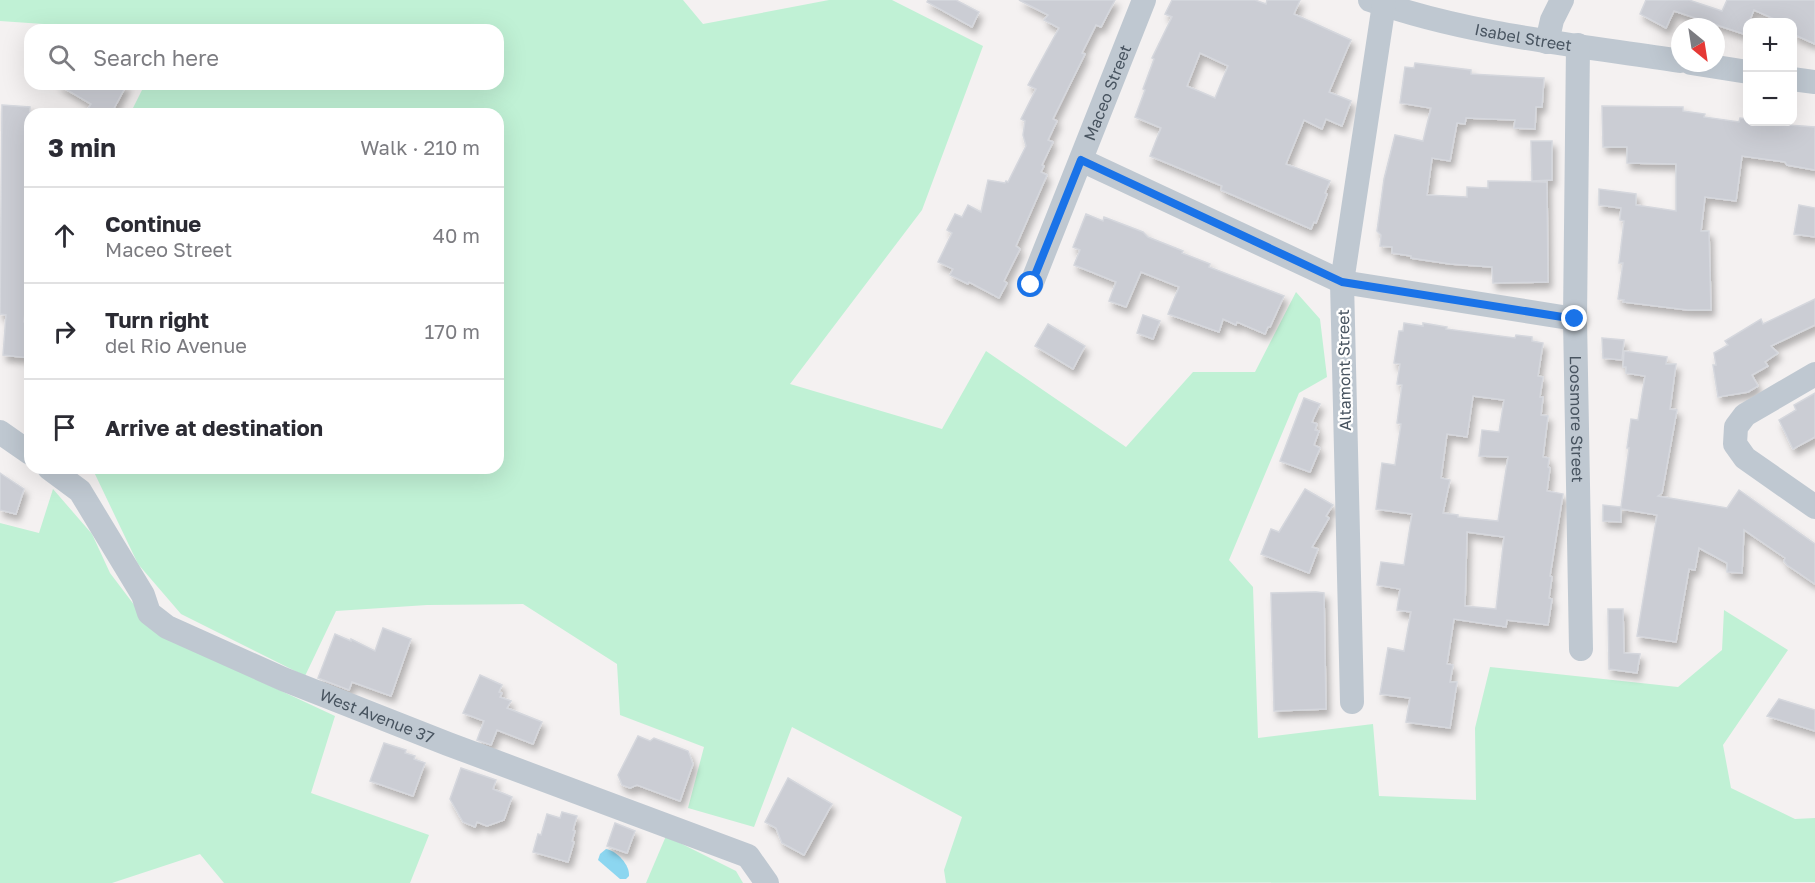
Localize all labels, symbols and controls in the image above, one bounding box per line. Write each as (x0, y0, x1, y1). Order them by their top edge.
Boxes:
north arrow (1671, 18, 1725, 72)
map controls (1743, 18, 1797, 126)
button: + (1743, 18, 1797, 72)
street label: Isabel Street (1473, 19, 1573, 55)
search box (24, 24, 504, 90)
icon: search (45, 41, 78, 74)
street label: Maceo Street (1079, 42, 1135, 144)
text: Search here (93, 44, 219, 71)
button: − (1743, 72, 1797, 126)
text: 3 min (48, 132, 116, 163)
text: Walk · 210 m (360, 135, 480, 159)
text: Continue (105, 210, 201, 237)
icon: ahead (48, 219, 81, 252)
text: 40 m (433, 223, 480, 247)
text: Maceo Street (105, 237, 232, 261)
route start (1017, 271, 1043, 297)
route end (1561, 305, 1587, 331)
text: Turn right (105, 306, 209, 333)
street label: Altamont Street (1333, 309, 1355, 431)
icon: right (48, 315, 81, 348)
text: 170 m (425, 319, 480, 343)
text: del Rio Avenue (105, 333, 247, 357)
street label: Loosmore Street (1566, 355, 1588, 483)
icon: arrive (48, 411, 81, 444)
text: Arrive at destination (105, 414, 323, 441)
street label: West Avenue 37 (317, 684, 437, 748)

